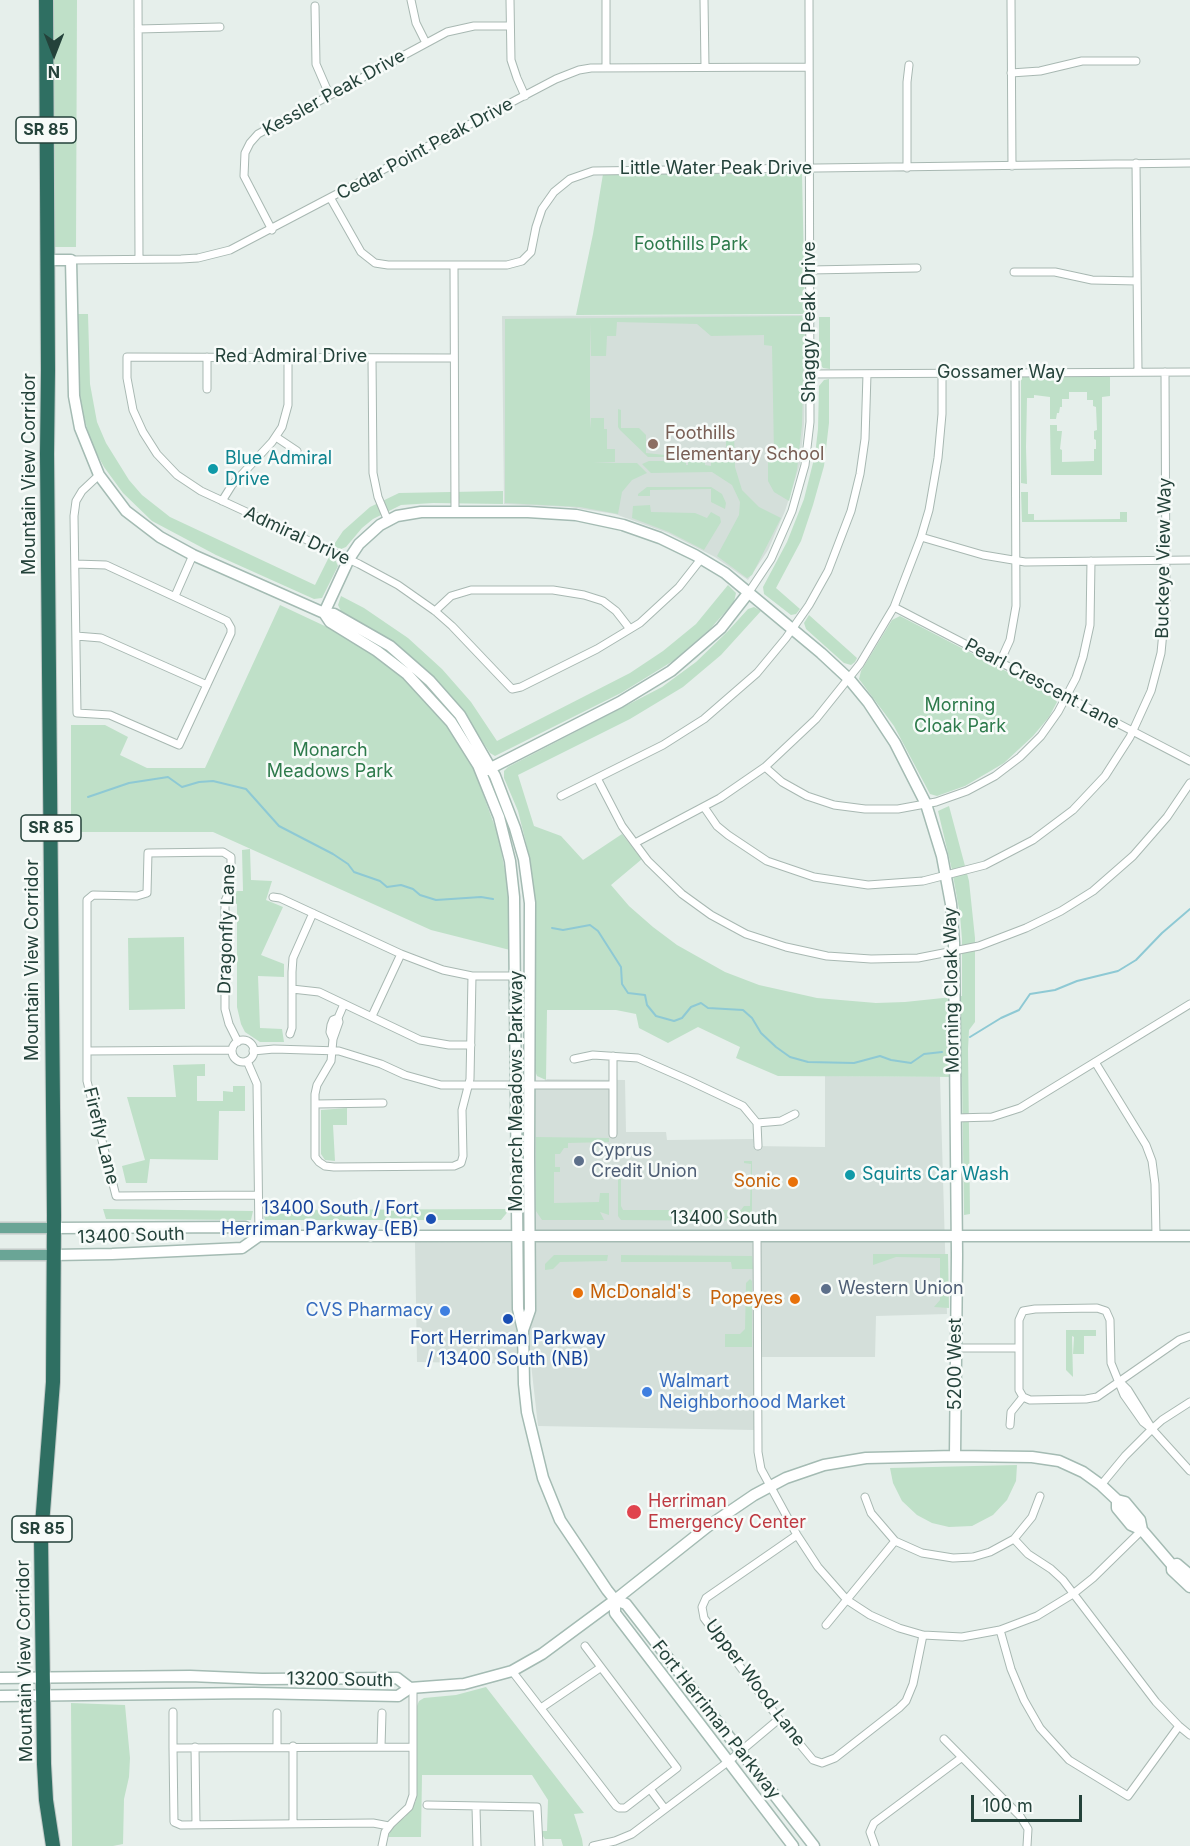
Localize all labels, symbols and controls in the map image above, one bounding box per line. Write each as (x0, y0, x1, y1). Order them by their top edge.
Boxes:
north arrow (24, 24, 84, 84)
street label: Kessler Peak Drive (259, 45, 409, 141)
text: N (48, 62, 60, 82)
street label: Cedar Point Peak Drive (333, 93, 517, 205)
road number: SR 85 (16, 117, 76, 143)
street label: Little Water Peak Drive (620, 158, 812, 180)
park label: Foothills Park (634, 234, 748, 256)
street label: Shaggy Peak Drive (799, 241, 821, 403)
street label: Red Admiral Drive (215, 346, 367, 368)
street label: Gossamer Way (937, 362, 1065, 384)
street label: Mountain View Corridor (19, 373, 41, 575)
place label: Foothills Elementary School (665, 423, 824, 466)
marker: Foothills Elementary School (646, 437, 660, 451)
place label: Blue Admiral Drive (225, 448, 332, 490)
marker: Blue Admiral Drive (206, 462, 220, 476)
street label: Buckeye View Way (1152, 477, 1176, 639)
street label: Admiral Drive (241, 502, 353, 570)
street label: Pearl Crescent Lane (961, 634, 1123, 734)
park label: Morning Cloak Park (914, 695, 1006, 738)
park label: Monarch Meadows Park (267, 740, 393, 783)
road number: SR 85 (21, 815, 81, 841)
street label: Mountain View Corridor (22, 859, 44, 1061)
street label: Dragonfly Lane (214, 864, 240, 994)
street label: Morning Cloak Way (940, 907, 964, 1073)
street label: Monarch Meadows Parkway (506, 970, 528, 1212)
street label: Firefly Lane (78, 1085, 124, 1187)
place label: Cyprus Credit Union (591, 1140, 697, 1182)
marker: Cyprus Credit Union (572, 1154, 586, 1168)
place label: Squirts Car Wash (862, 1164, 1009, 1186)
marker: Squirts Car Wash (843, 1168, 857, 1182)
place label: Sonic (733, 1171, 781, 1193)
marker: Sonic (786, 1175, 800, 1189)
place label: 13400 South / Fort Herriman Parkway (EB) (221, 1198, 419, 1240)
street label: 13400 South (670, 1208, 778, 1230)
marker: 13400 South / Fort Herriman Parkway (EB) (424, 1212, 438, 1226)
street label: 13400 South (77, 1223, 185, 1249)
place label: Western Union (838, 1278, 964, 1300)
place label: McDonald's (590, 1282, 691, 1304)
marker: Western Union (819, 1282, 833, 1296)
marker: McDonald's (571, 1286, 585, 1300)
place label: Popeyes (710, 1288, 783, 1310)
marker: Popeyes (788, 1292, 802, 1306)
place label: CVS Pharmacy (306, 1300, 433, 1322)
marker: CVS Pharmacy (438, 1304, 452, 1318)
marker: Fort Herriman Parkway / 13400 South (NB) (501, 1312, 515, 1326)
street label: 5200 West (945, 1318, 967, 1410)
place label: Fort Herriman Parkway / 13400 South (NB) (410, 1328, 606, 1370)
place label: Walmart Neighborhood Market (659, 1371, 846, 1414)
marker: Walmart Neighborhood Market (640, 1385, 654, 1399)
place label: Herriman Emergency Center (648, 1491, 806, 1534)
marker: Herriman Emergency Center (625, 1503, 643, 1521)
road number: SR 85 (12, 1516, 72, 1542)
street label: Mountain View Corridor (12, 1560, 38, 1762)
street label: Upper Wood Lane (700, 1615, 810, 1751)
street label: Fort Herriman Parkway (647, 1636, 785, 1804)
street label: 13200 South (286, 1668, 394, 1692)
scale bar (974, 1783, 1085, 1821)
text: 100 m (982, 1795, 1033, 1816)

